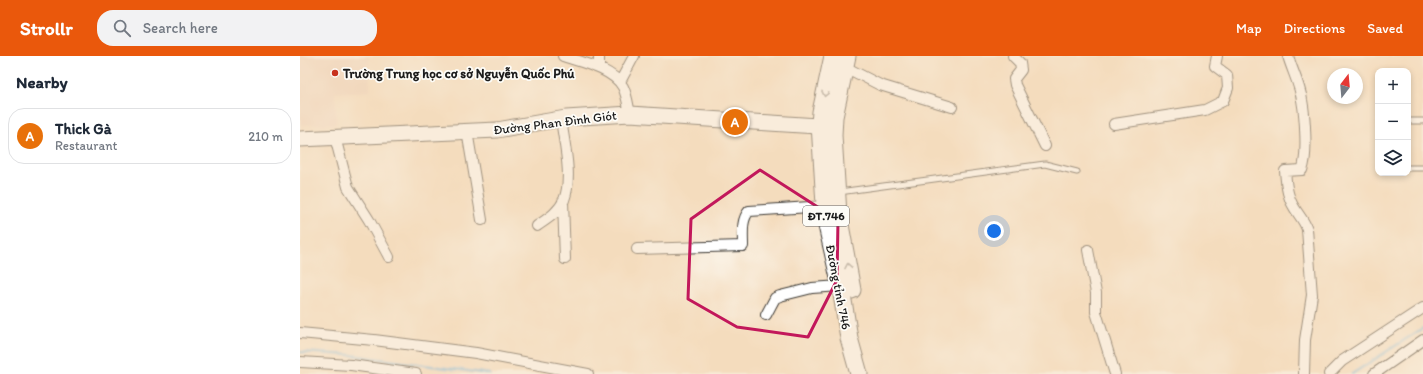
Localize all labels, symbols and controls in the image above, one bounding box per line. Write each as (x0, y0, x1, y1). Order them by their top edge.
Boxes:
search box (97, 10, 377, 46)
text: Strollr (20, 17, 73, 40)
icon: search (111, 17, 133, 39)
text: Search here (143, 19, 218, 37)
text: Map (1236, 20, 1262, 37)
text: Directions (1284, 20, 1345, 37)
text: Saved (1367, 20, 1403, 37)
place label: Trường Trung học cơ sở Nguyễn Quốc Phú (342, 66, 575, 82)
marker: Trường Trung học cơ sở Nguyễn Quốc Phú (330, 68, 340, 78)
north arrow (1327, 68, 1363, 104)
map controls (1375, 68, 1411, 176)
button: + (1375, 68, 1411, 104)
text: Nearby (16, 72, 68, 92)
one-way arrow (821, 91, 829, 97)
button: − (1375, 104, 1411, 140)
street label: Đường Phan Đình Giót (493, 107, 618, 138)
pin: A (722, 107, 748, 137)
text: Thick Gà (55, 120, 111, 138)
text: A (26, 129, 34, 144)
text: 210 m (248, 129, 283, 144)
text: Restaurant (55, 138, 117, 153)
button: layers (1375, 140, 1411, 176)
road number: ĐT.746 (803, 206, 849, 226)
your location (984, 221, 1004, 241)
street label: Đường tỉnh 746 (823, 243, 854, 331)
one-way arrow (844, 263, 853, 269)

